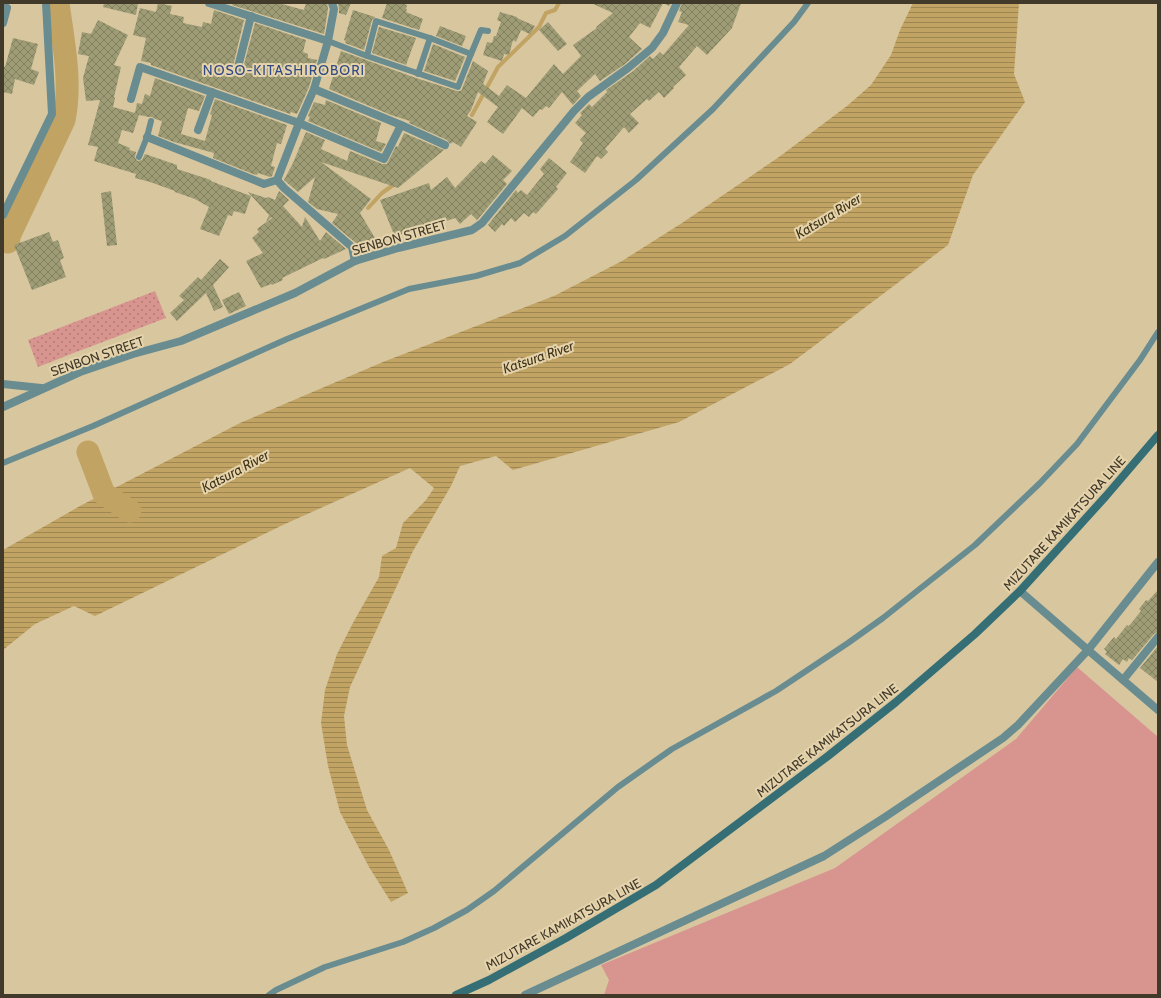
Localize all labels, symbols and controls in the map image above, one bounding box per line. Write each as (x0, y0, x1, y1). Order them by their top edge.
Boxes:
district label: NOSO-KITASHIROBORI (203, 61, 365, 79)
water label: Katsura River (792, 189, 865, 243)
street label: SENBON STREET (350, 216, 448, 258)
street label: SENBON STREET (48, 333, 146, 379)
water label: Katsura River (500, 336, 577, 378)
water label: Katsura River (198, 445, 272, 496)
street label: MIZUTARE KAMIKATSURA LINE (999, 453, 1129, 593)
street label: MIZUTARE KAMIKATSURA LINE (753, 680, 901, 800)
street label: MIZUTARE KAMIKATSURA LINE (482, 875, 644, 973)

